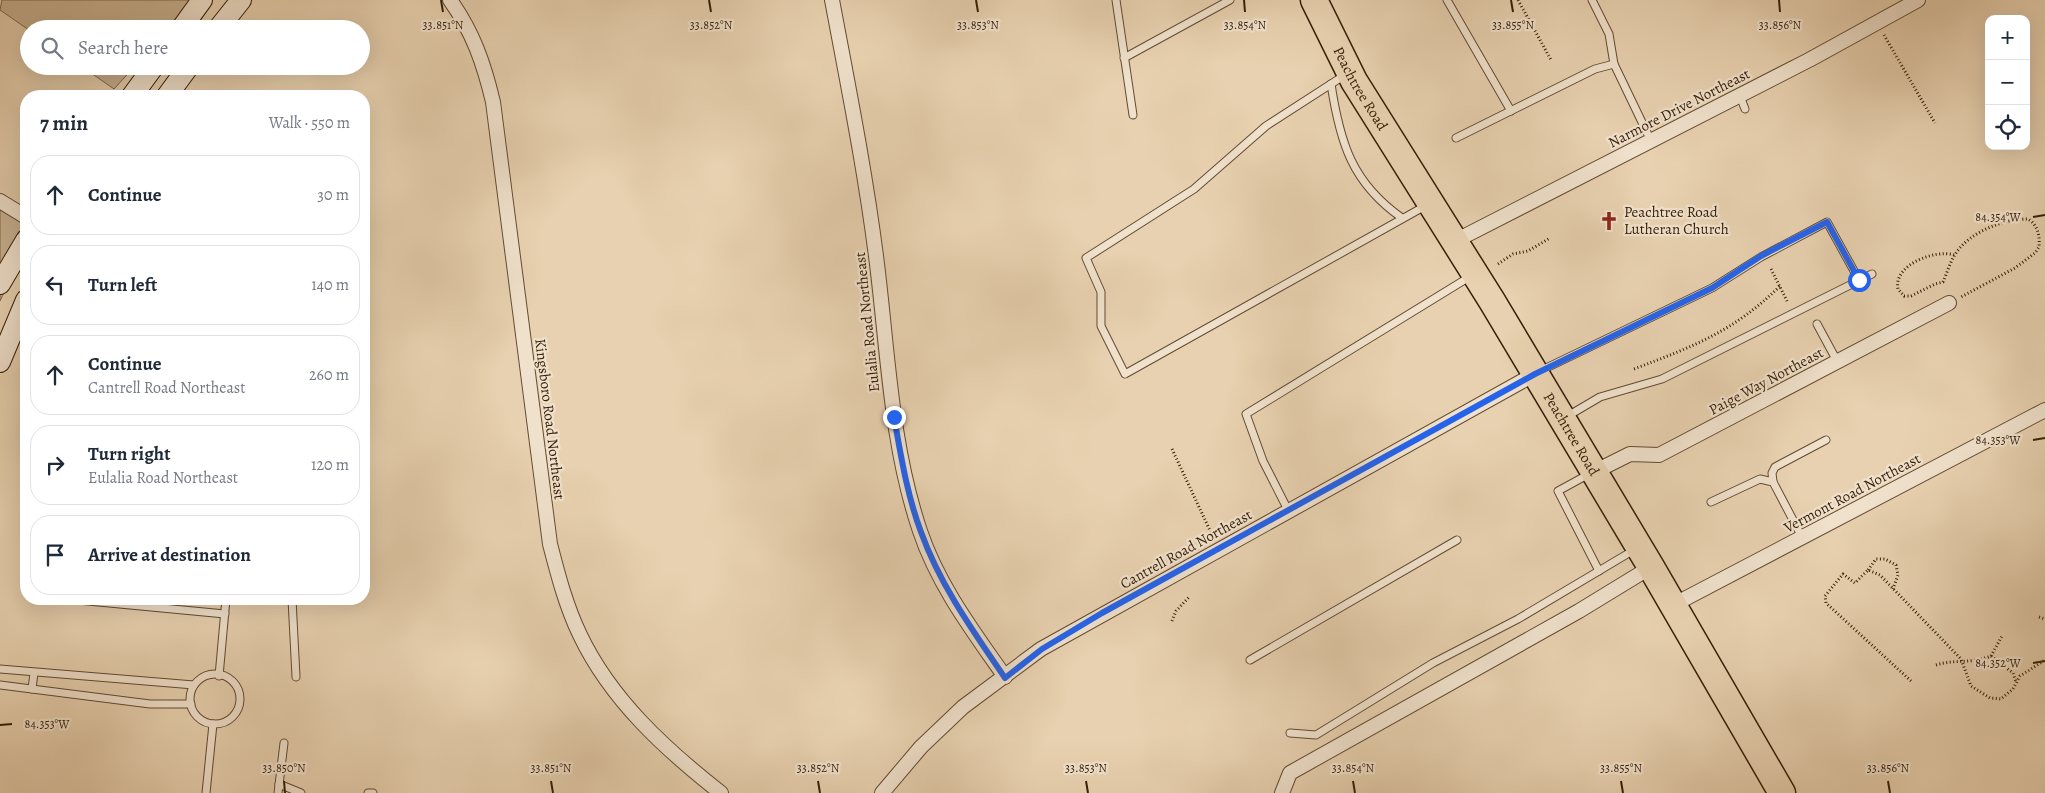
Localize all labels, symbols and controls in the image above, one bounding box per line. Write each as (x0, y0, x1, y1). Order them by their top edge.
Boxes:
map controls (1985, 15, 2030, 150)
button: + (1985, 15, 2030, 60)
text: 33.851°N (423, 17, 464, 33)
text: 33.852°N (690, 17, 733, 33)
text: 33.853°N (957, 17, 999, 33)
text: 33.854°N (1224, 17, 1267, 33)
text: 33.855°N (1492, 17, 1534, 33)
text: 33.856°N (1759, 17, 1802, 33)
search box (20, 20, 370, 75)
icon: search (38, 34, 66, 62)
text: Search here (78, 35, 168, 61)
street label: Peachtree Road (1329, 43, 1393, 135)
button: − (1985, 60, 2030, 105)
street label: Narmore Drive Northeast (1605, 64, 1753, 152)
button: locate (1985, 105, 2030, 150)
text: 7 min (40, 109, 88, 137)
text: Walk · 550 m (269, 112, 350, 134)
icon: ahead (41, 181, 69, 209)
text: Continue (88, 182, 162, 208)
text: 30 m (317, 184, 349, 206)
place label: Peachtree Road Lutheran Church (1624, 202, 1729, 239)
text: 84.354°W (1975, 209, 2021, 225)
church icon: Peachtree Road Lutheran Church (1598, 210, 1620, 232)
street label: Eulalia Road Northeast (850, 251, 884, 393)
route start (1848, 269, 1871, 292)
icon: left (41, 271, 69, 299)
text: Turn left (88, 272, 157, 298)
text: 140 m (311, 274, 349, 296)
street label: Kingsboro Road Northeast (530, 337, 570, 501)
street label: Paige Way Northeast (1705, 342, 1827, 420)
text: Continue (88, 351, 162, 377)
icon: ahead (41, 361, 69, 389)
text: 260 m (309, 364, 349, 386)
text: Cantrell Road Northeast (88, 377, 246, 399)
street label: Peachtree Road (1539, 389, 1605, 480)
route end (883, 406, 906, 429)
text: 84.353°W (1976, 432, 2021, 448)
text: Turn right (88, 441, 170, 467)
street label: Vermont Road Northeast (1779, 448, 1924, 538)
icon: right (41, 451, 69, 479)
text: 120 m (311, 454, 349, 476)
text: Eulalia Road Northeast (88, 467, 238, 489)
street label: Cantrell Road Northeast (1117, 504, 1255, 594)
icon: arrive (41, 541, 69, 569)
text: Arrive at destination (88, 542, 251, 568)
text: 84.352°W (1975, 655, 2022, 671)
text: 84.353°W (25, 716, 70, 732)
text: 33.850°N (262, 760, 306, 776)
text: 33.851°N (531, 760, 572, 776)
text: 33.852°N (797, 760, 840, 776)
text: 33.853°N (1065, 760, 1107, 776)
text: 33.854°N (1332, 760, 1375, 776)
text: 33.855°N (1600, 760, 1642, 776)
text: 33.856°N (1867, 760, 1910, 776)

